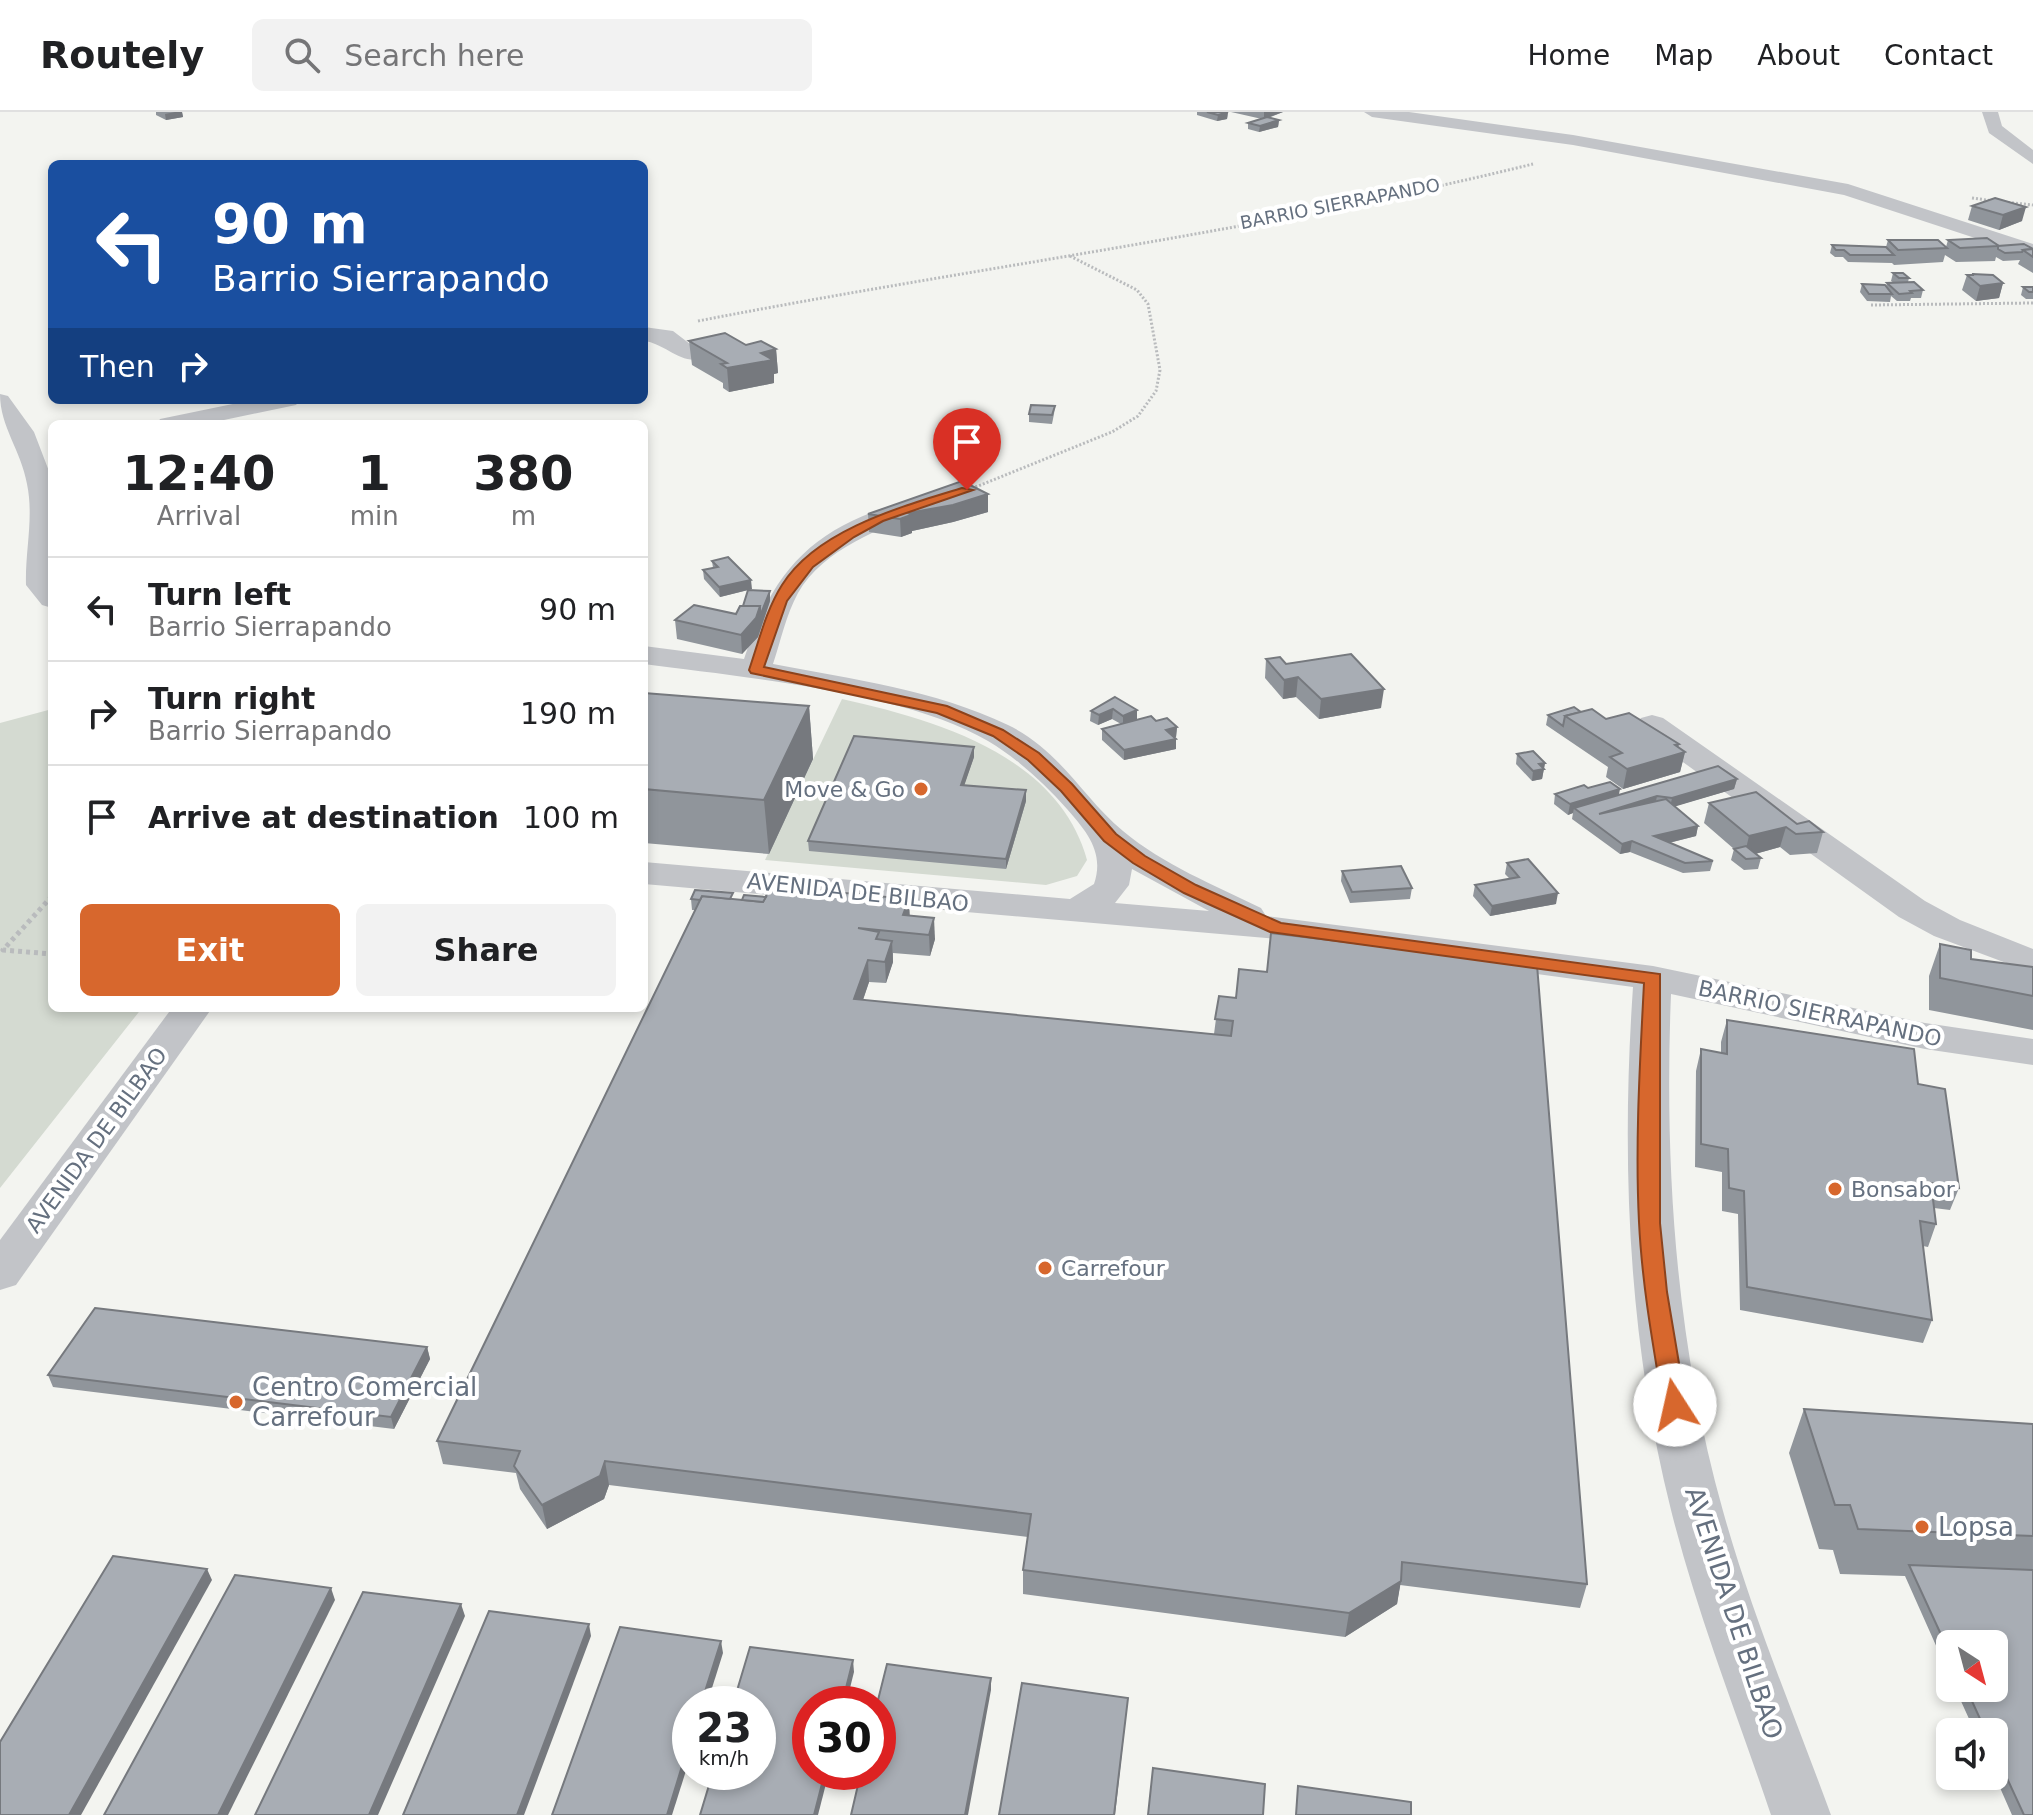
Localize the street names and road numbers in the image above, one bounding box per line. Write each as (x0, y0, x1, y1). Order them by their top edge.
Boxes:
street label: BARRIO SIERRAPANDO (1238, 174, 1442, 233)
street label: AVENIDA DE BILBAO (746, 868, 970, 917)
street label: BARRIO SIERRAPANDO (1696, 975, 1944, 1052)
street label: AVENIDA DE BILBAO (21, 1043, 172, 1238)
street label: AVENIDA DE BILBAO (1679, 1483, 1789, 1743)

